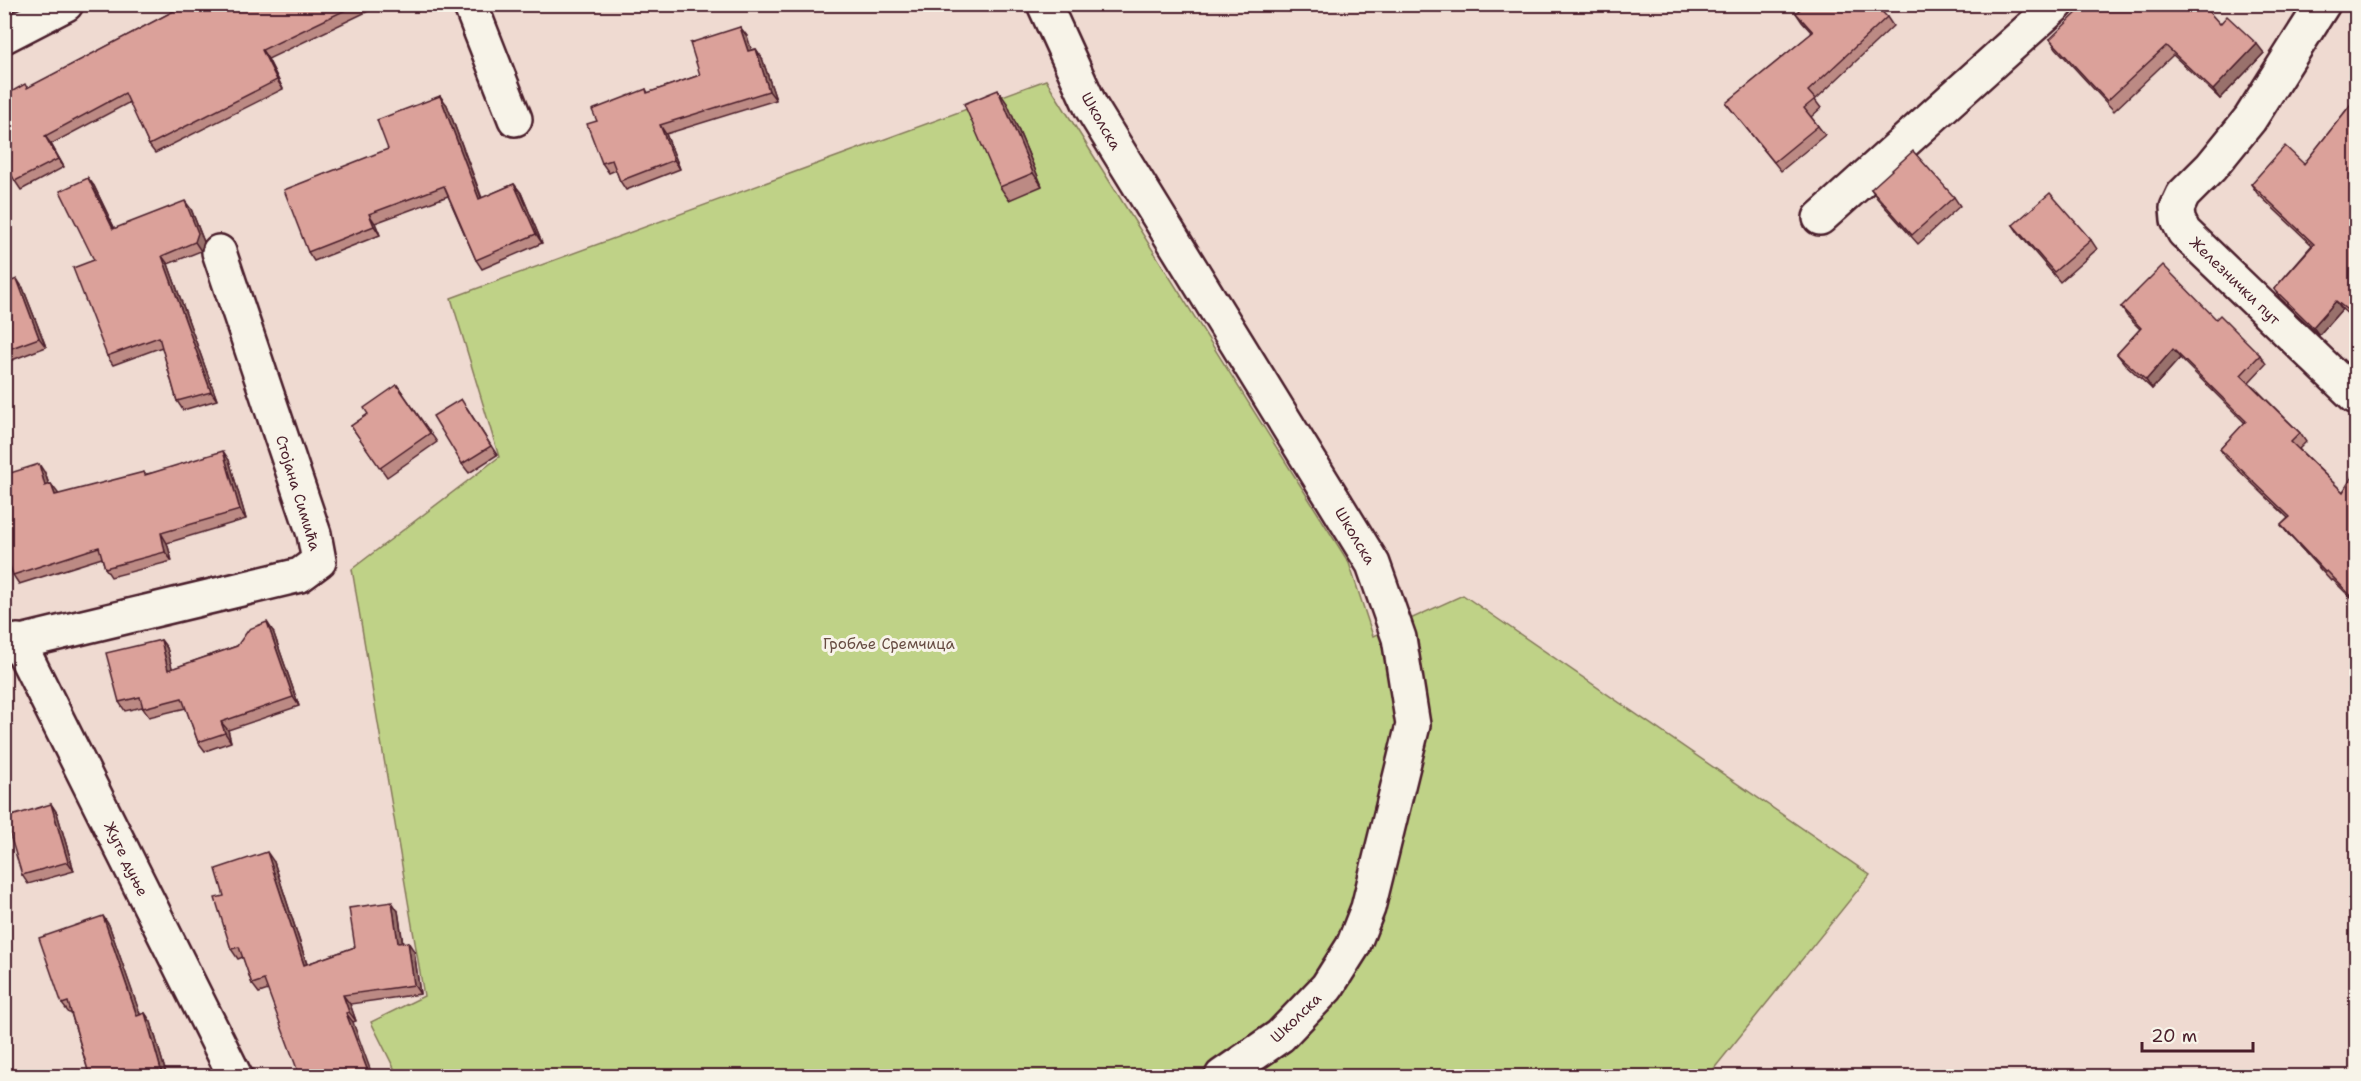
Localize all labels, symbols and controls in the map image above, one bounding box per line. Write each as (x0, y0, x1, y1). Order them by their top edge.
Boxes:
street label: Школска (1076, 88, 1126, 154)
street label: Железнички пут (2185, 232, 2285, 330)
street label: Стојана Симића (271, 433, 325, 554)
street label: Школска (1330, 504, 1380, 569)
park label: Гробље Сремчица (823, 634, 956, 654)
street label: Жуте дуње (99, 818, 153, 900)
street label: Школска (1266, 988, 1326, 1047)
scale bar (2142, 1015, 2253, 1053)
text: 20 m (2151, 1024, 2197, 1048)

